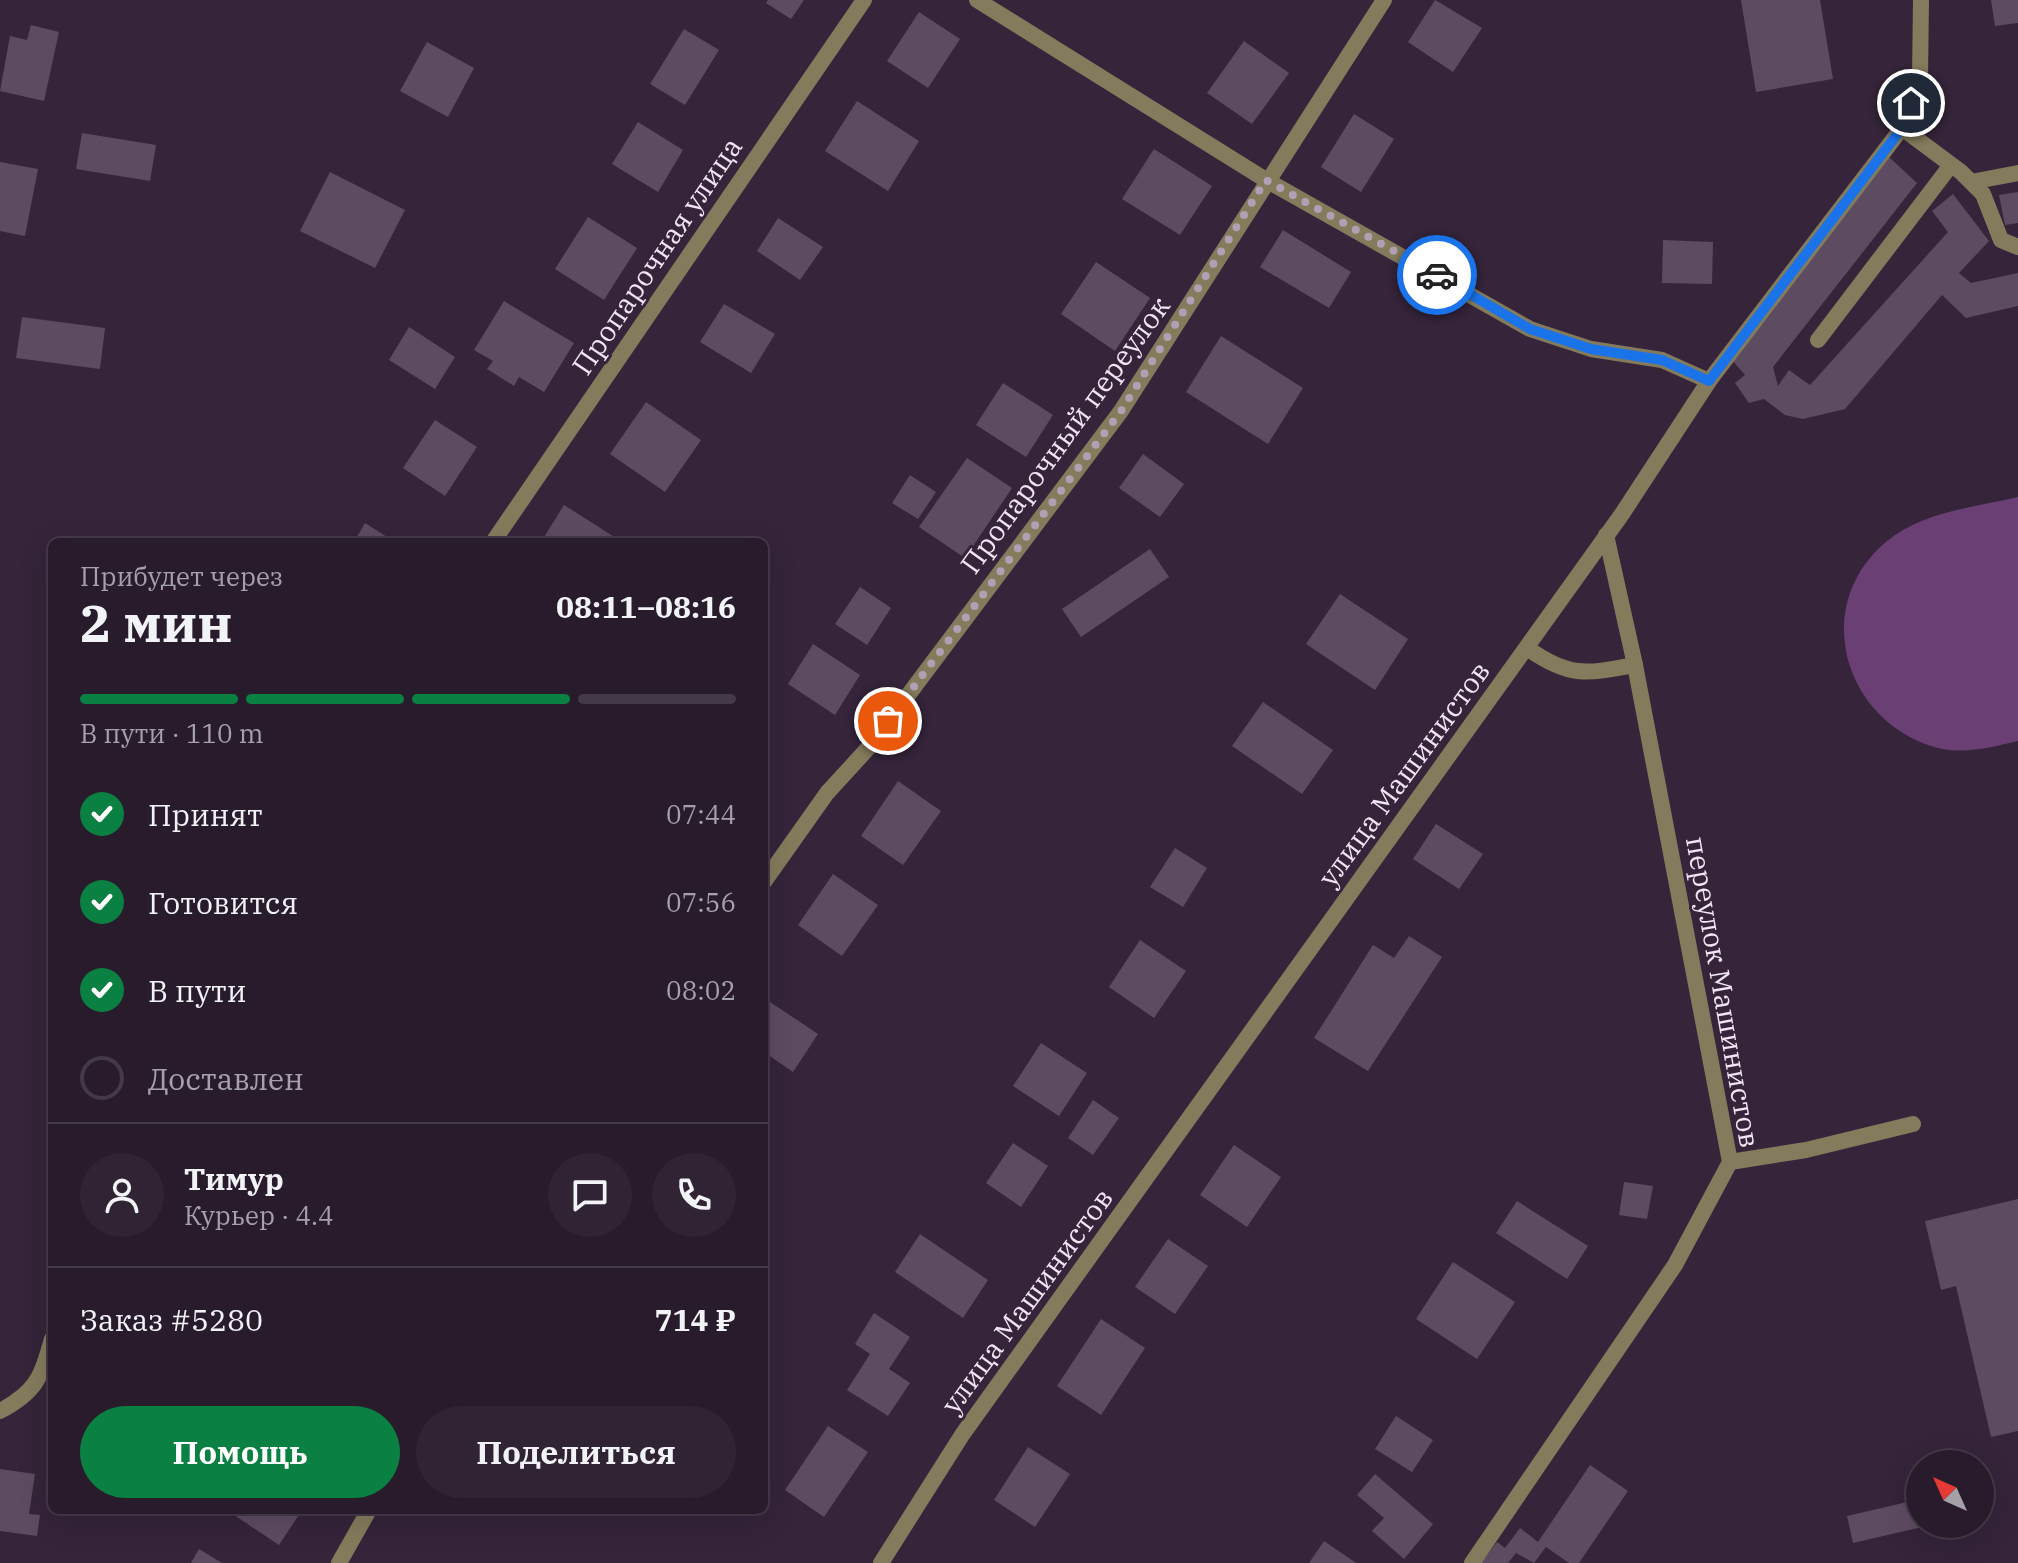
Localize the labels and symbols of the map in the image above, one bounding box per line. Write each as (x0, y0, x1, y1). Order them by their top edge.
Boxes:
pin (1877, 69, 1945, 137)
street label: Пропарочная улица (563, 130, 750, 382)
courier (1397, 235, 1477, 315)
street label: Пропарочный переулок (951, 289, 1178, 581)
street label: улица Машинистов (1309, 654, 1498, 894)
pin (854, 687, 922, 755)
street label: переулок Машинистов (1678, 834, 1769, 1150)
street label: улица Машинистов (932, 1181, 1121, 1421)
north arrow (1906, 1450, 1994, 1538)

